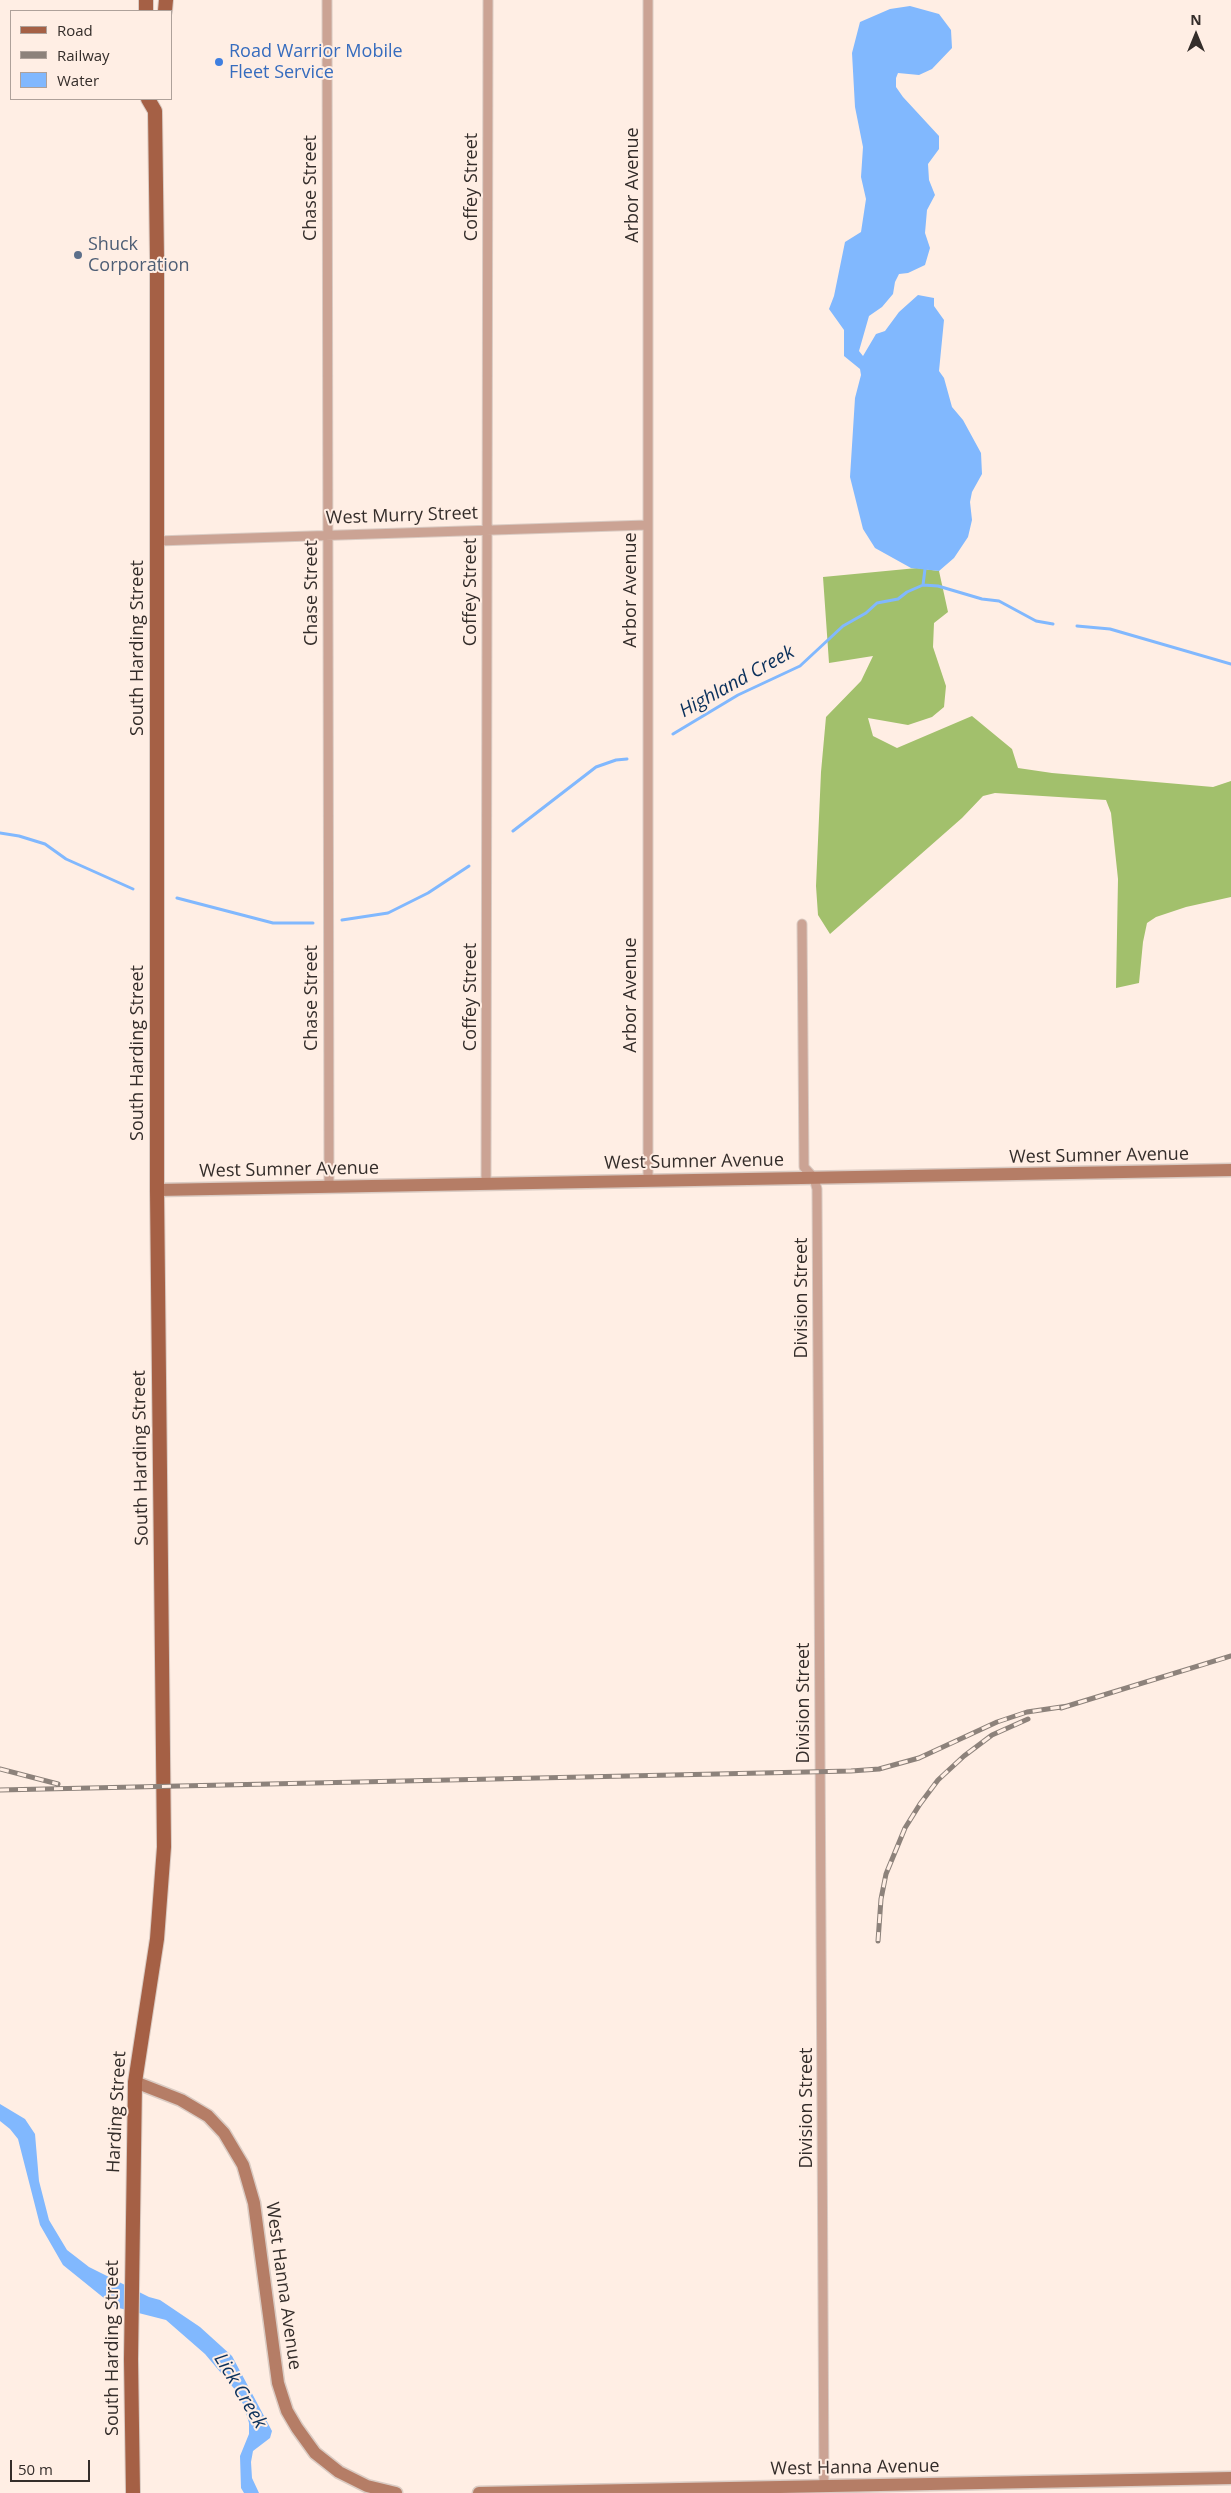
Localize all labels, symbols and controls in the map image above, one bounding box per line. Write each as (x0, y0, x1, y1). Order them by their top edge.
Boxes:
legend (10, 10, 172, 100)
north arrow (1171, 10, 1221, 60)
text: N (1190, 10, 1202, 29)
text: Road (57, 20, 93, 40)
place label: Road Warrior Mobile Fleet Service (229, 41, 403, 84)
text: Railway (57, 45, 110, 65)
marker: Road Warrior Mobile Fleet Service (213, 56, 225, 68)
text: Water (57, 70, 99, 90)
street label: Arbor Avenue (622, 127, 644, 243)
street label: Coffey Street (461, 133, 483, 241)
street label: Chase Street (300, 135, 322, 241)
place label: Shuck Corporation (88, 234, 190, 276)
marker: Shuck Corporation (72, 249, 84, 261)
street label: West Murry Street (326, 503, 478, 529)
street label: Arbor Avenue (620, 532, 642, 648)
street label: Coffey Street (460, 538, 482, 646)
street label: Chase Street (301, 540, 323, 646)
street label: South Harding Street (127, 560, 149, 736)
water label: Highland Creek (676, 641, 798, 723)
street label: Arbor Avenue (620, 937, 642, 1053)
street label: Coffey Street (460, 943, 482, 1051)
street label: Chase Street (301, 945, 323, 1051)
street label: South Harding Street (127, 965, 149, 1141)
street label: West Sumner Avenue (1009, 1144, 1189, 1168)
street label: West Sumner Avenue (604, 1150, 784, 1174)
street label: West Sumner Avenue (199, 1158, 379, 1182)
street label: Division Street (791, 1237, 813, 1359)
street label: South Harding Street (129, 1370, 153, 1546)
street label: Division Street (793, 1642, 815, 1764)
street label: Division Street (796, 2047, 818, 2169)
street label: Harding Street (103, 2051, 131, 2173)
street label: West Hanna Avenue (261, 2201, 305, 2371)
street label: South Harding Street (102, 2260, 124, 2436)
water label: Lick Creek (209, 2349, 271, 2433)
scale bar (12, 2450, 92, 2482)
street label: West Hanna Avenue (770, 2456, 940, 2480)
text: 50 m (18, 2459, 53, 2479)

